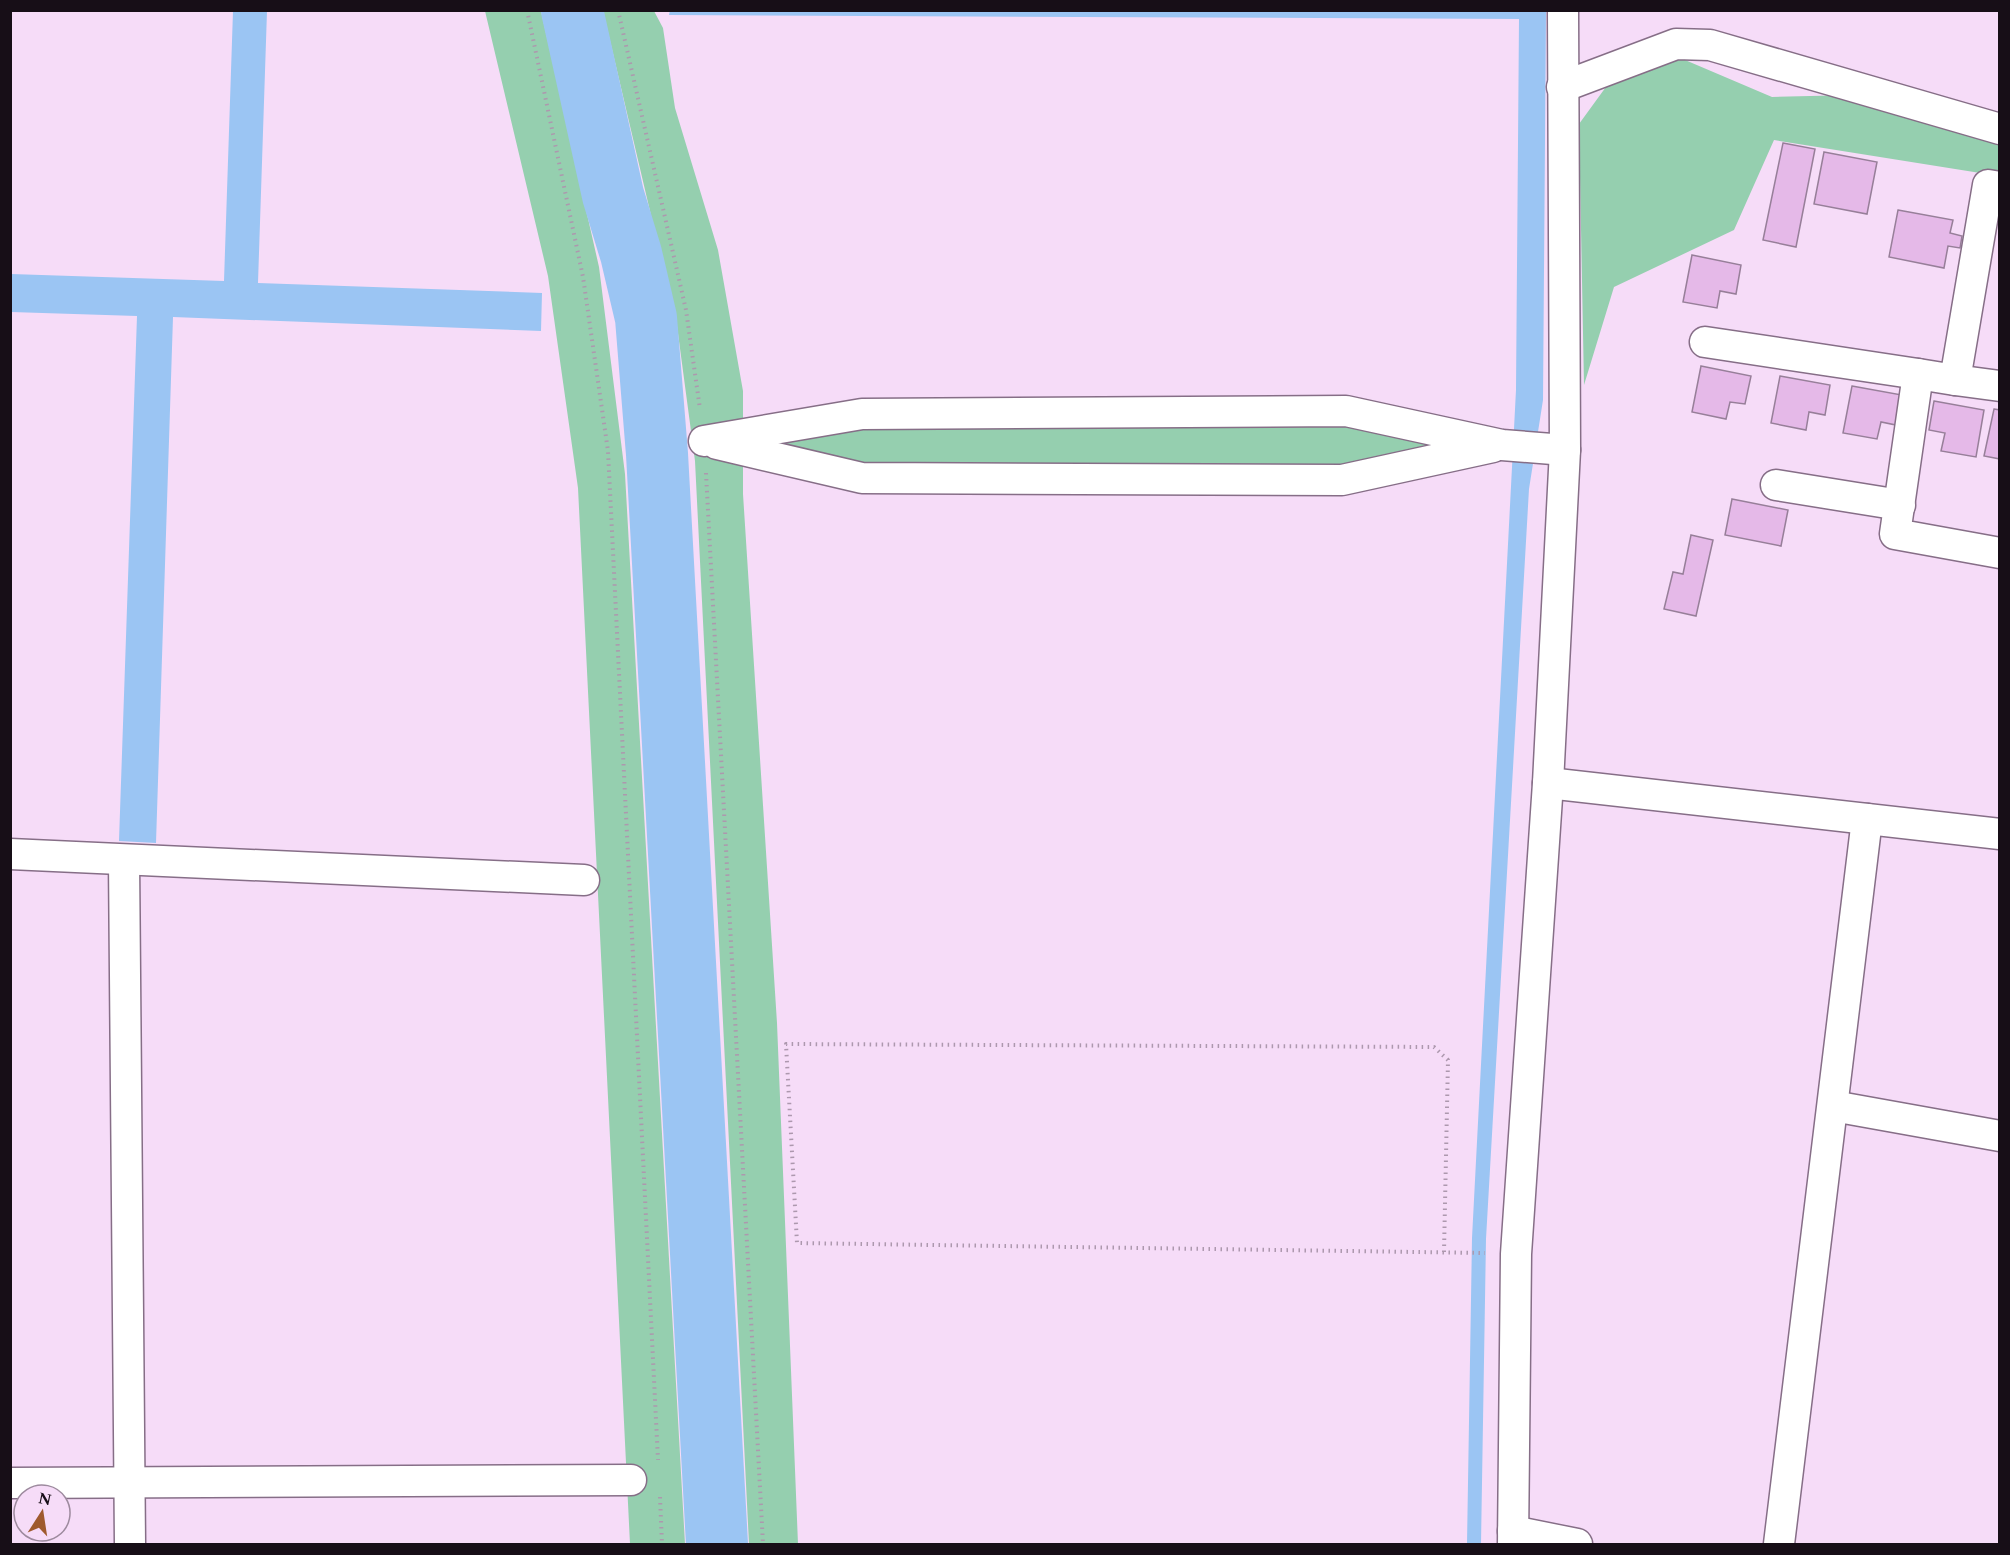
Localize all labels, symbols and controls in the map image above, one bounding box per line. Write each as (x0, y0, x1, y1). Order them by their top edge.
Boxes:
north arrow (12, 1483, 72, 1543)
text: N (36, 1486, 54, 1512)

